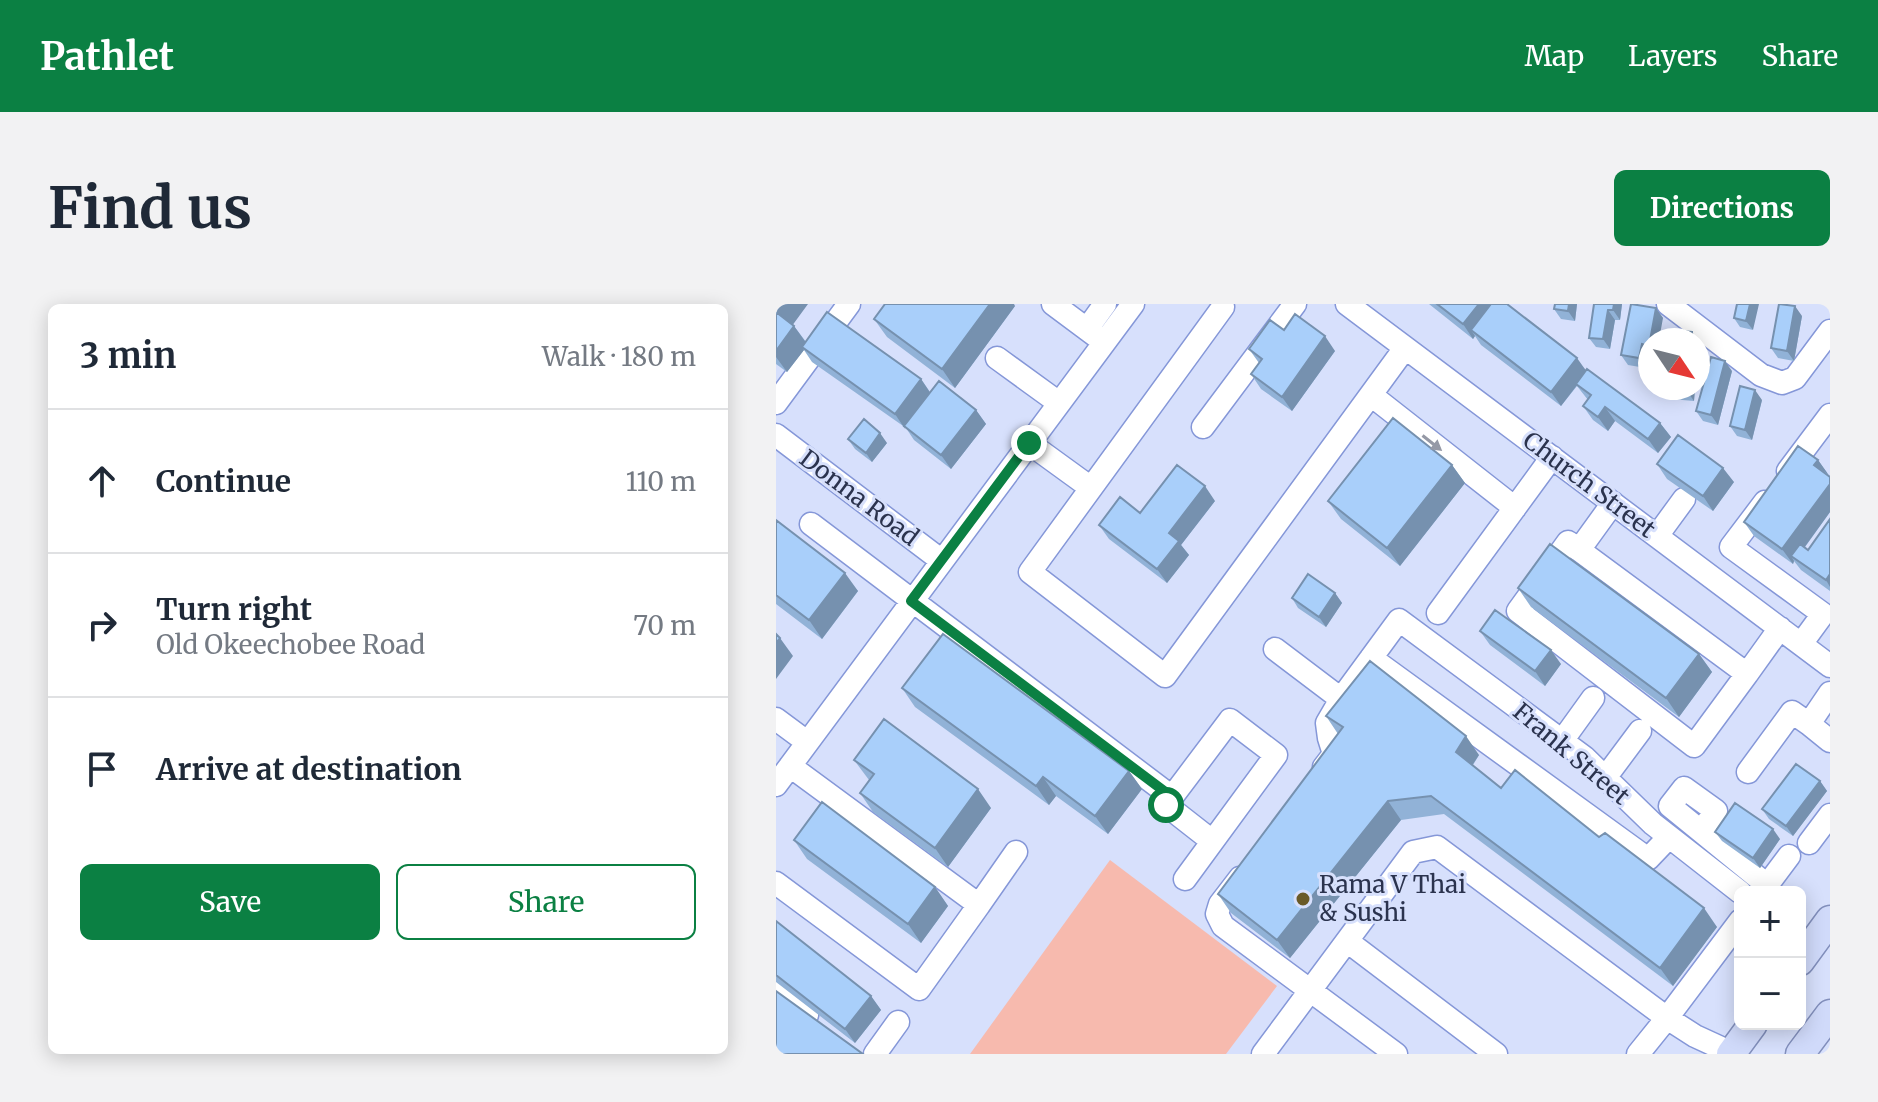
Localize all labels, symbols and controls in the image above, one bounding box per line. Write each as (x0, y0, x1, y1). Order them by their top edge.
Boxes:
text: Pathlet (40, 33, 174, 80)
text: Map (1524, 38, 1584, 74)
text: Layers (1628, 38, 1717, 74)
text: Share (1761, 38, 1838, 74)
button: Directions (1614, 170, 1830, 246)
text: Find us (48, 173, 252, 243)
north arrow (1638, 328, 1710, 400)
text: 3 min (80, 335, 176, 377)
text: Walk · 180 m (542, 340, 696, 373)
route end (1011, 425, 1047, 461)
street label: Church Street (1517, 425, 1662, 545)
one-way arrow (1422, 435, 1442, 451)
street label: Donna Road (794, 443, 925, 552)
icon: ahead (80, 459, 124, 503)
text: Continue (156, 462, 291, 500)
text: 110 m (626, 465, 696, 498)
text: Turn right (156, 590, 312, 628)
icon: right (80, 603, 124, 647)
text: 70 m (633, 609, 696, 642)
text: Old Okeechobee Road (156, 628, 425, 661)
street label: Frank Street (1507, 696, 1636, 812)
icon: arrive (80, 747, 124, 791)
text: Arrive at destination (156, 750, 462, 788)
route start (1148, 787, 1184, 823)
button: Save (80, 864, 380, 940)
button: Share (396, 864, 696, 940)
place label: Rama V Thai & Sushi (1319, 869, 1466, 928)
map controls (1734, 886, 1806, 1030)
button: + (1734, 886, 1806, 958)
marker: Rama V Thai & Sushi (1294, 890, 1312, 908)
button: − (1734, 958, 1806, 1030)

